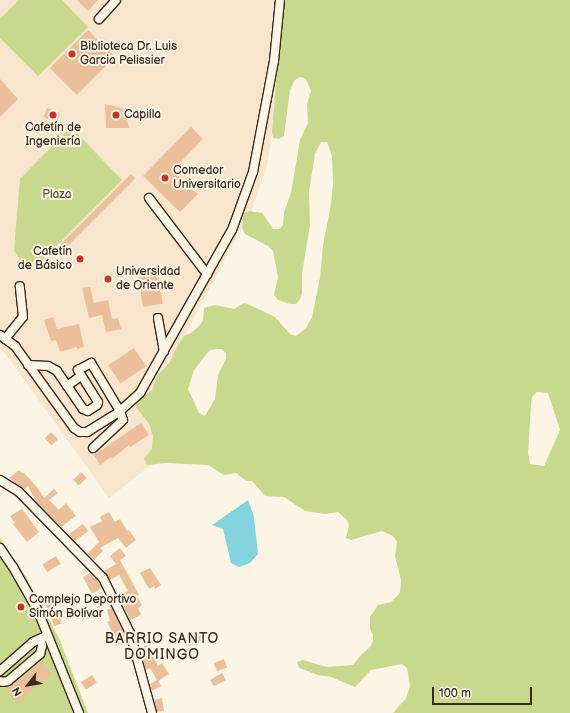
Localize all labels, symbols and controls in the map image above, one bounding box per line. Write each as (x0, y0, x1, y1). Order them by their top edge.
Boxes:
place label: Biblioteca Dr. Luis Garcia Pelissier (80, 40, 177, 68)
marker: Biblioteca Dr. Luis Garcia Pelissier (67, 49, 77, 59)
place label: Capilla (124, 108, 161, 122)
marker: Cafetín de Ingeniería (48, 110, 58, 120)
marker: Capilla (111, 110, 121, 120)
place label: Cafetín de Ingeniería (25, 121, 81, 149)
place label: Comedor Universitario (173, 164, 241, 192)
marker: Comedor Universitario (160, 173, 170, 183)
park label: Plaza (42, 188, 72, 202)
place label: Cafetín de Básico (18, 245, 72, 273)
marker: Cafetín de Básico (75, 254, 85, 264)
place label: Universidad de Oriente (116, 265, 180, 293)
marker: Universidad de Oriente (103, 274, 113, 284)
place label: Complejo Deportivo Simón Bolívar (29, 593, 136, 621)
marker: Complejo Deportivo Simón Bolívar (16, 602, 26, 612)
district label: BARRIO SANTO DOMINGO (105, 631, 219, 664)
north arrow (8, 665, 48, 705)
scale bar (434, 679, 534, 705)
text: N (10, 685, 25, 698)
text: 100 m (439, 686, 471, 701)

